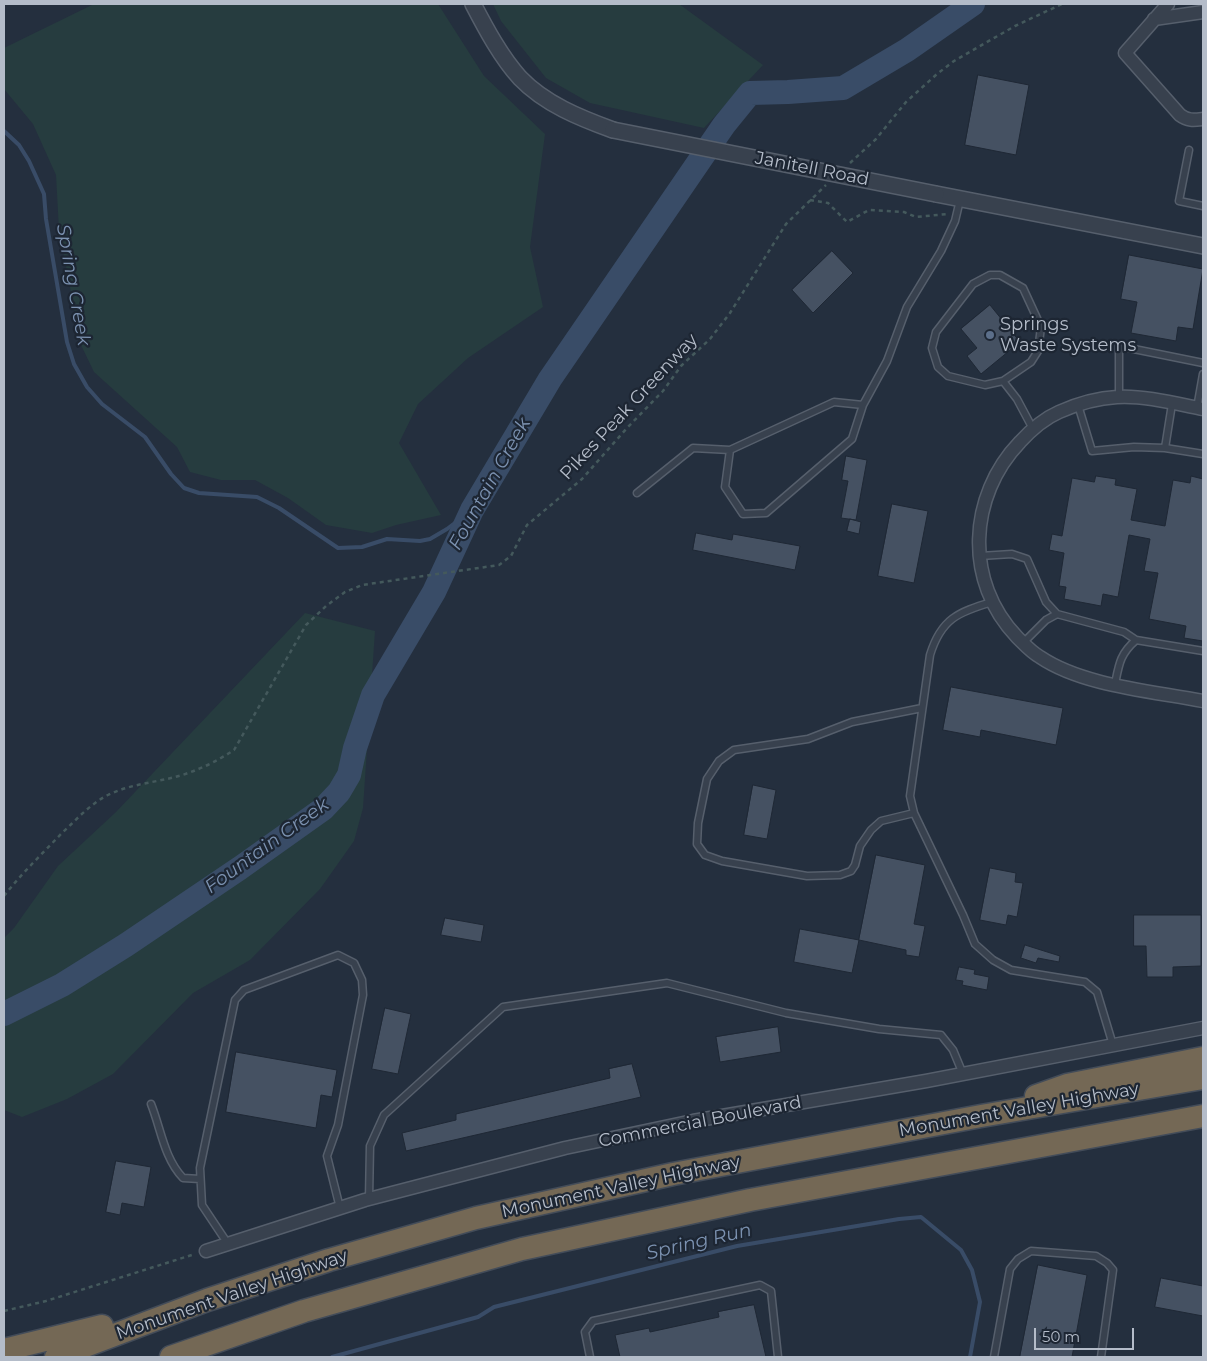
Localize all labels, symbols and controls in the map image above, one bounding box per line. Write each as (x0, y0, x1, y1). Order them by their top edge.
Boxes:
street label: Janitell Road (753, 147, 871, 191)
water label: Spring Creek (51, 222, 95, 348)
place label: Springs Waste Systems (1000, 314, 1136, 356)
street label: Pikes Peak Greenway (556, 329, 702, 485)
marker: Springs Waste Systems (984, 329, 996, 341)
water label: Fountain Creek (444, 414, 536, 554)
water label: Fountain Creek (201, 793, 333, 899)
street label: Monument Valley Highway (897, 1078, 1141, 1142)
street label: Commercial Boulevard (597, 1092, 803, 1152)
street label: Monument Valley Highway (500, 1151, 742, 1223)
water label: Spring Run (644, 1219, 754, 1265)
street label: Monument Valley Highway (113, 1245, 351, 1345)
scale bar (1037, 1318, 1137, 1350)
text: 50 m (1042, 1327, 1080, 1346)

